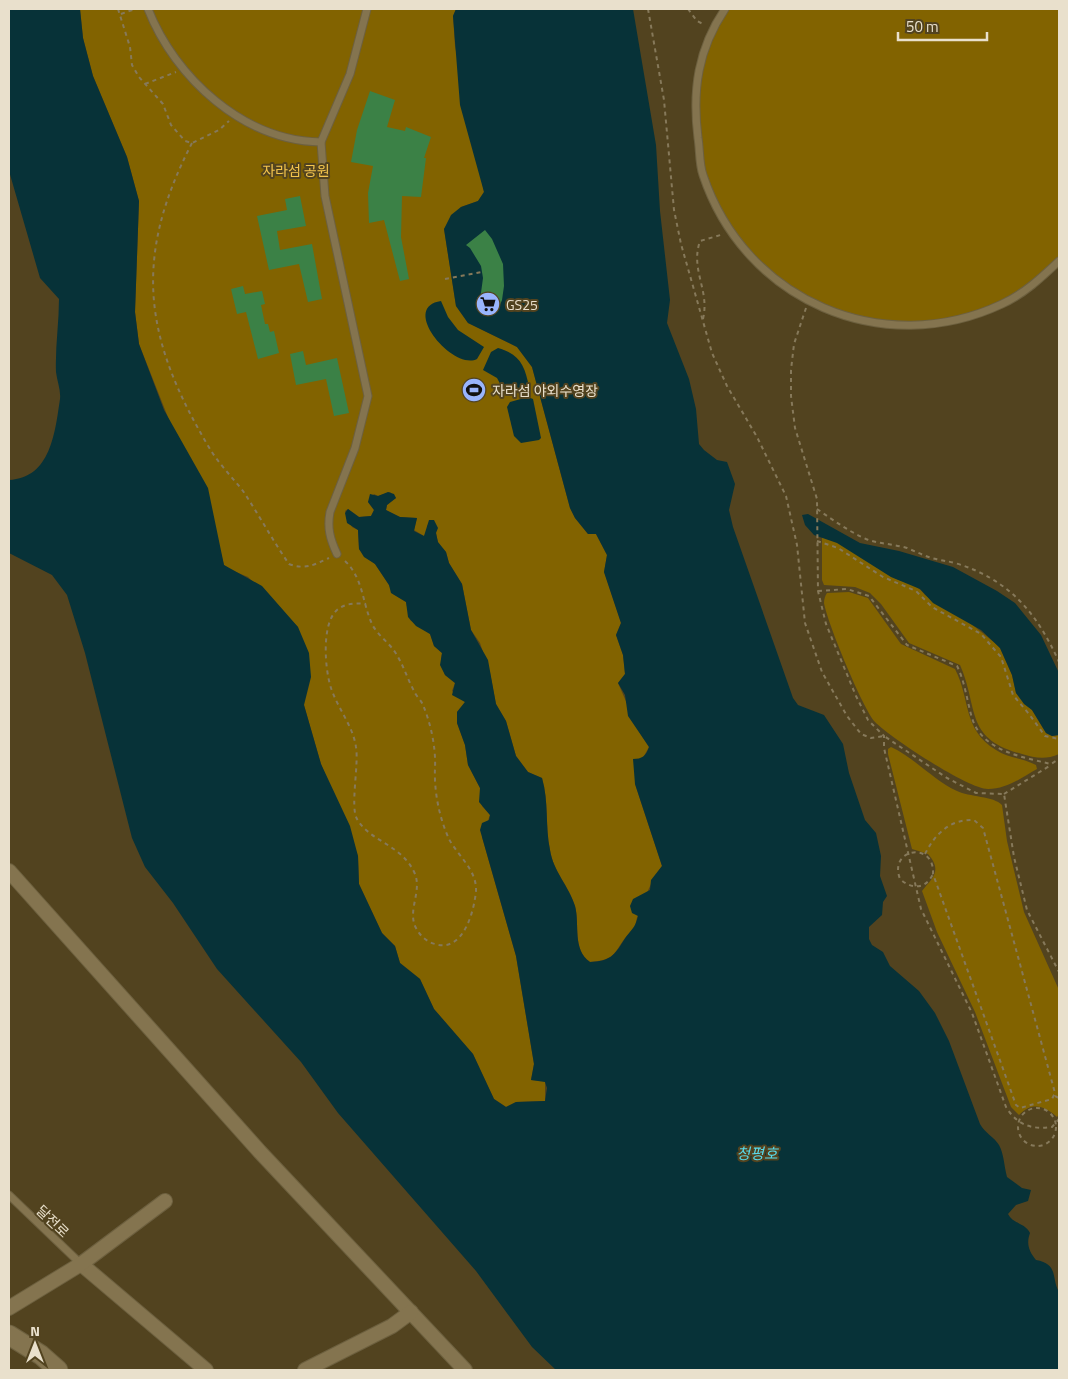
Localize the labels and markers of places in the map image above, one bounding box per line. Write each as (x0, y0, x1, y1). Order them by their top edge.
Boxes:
supermarket icon: GS25 (475, 291, 501, 317)
place label: GS25 (506, 294, 538, 315)
sports icon: 자라섬 야외수영장 (461, 377, 487, 403)
place label: 자라섬 야외수영장 (492, 380, 598, 401)

